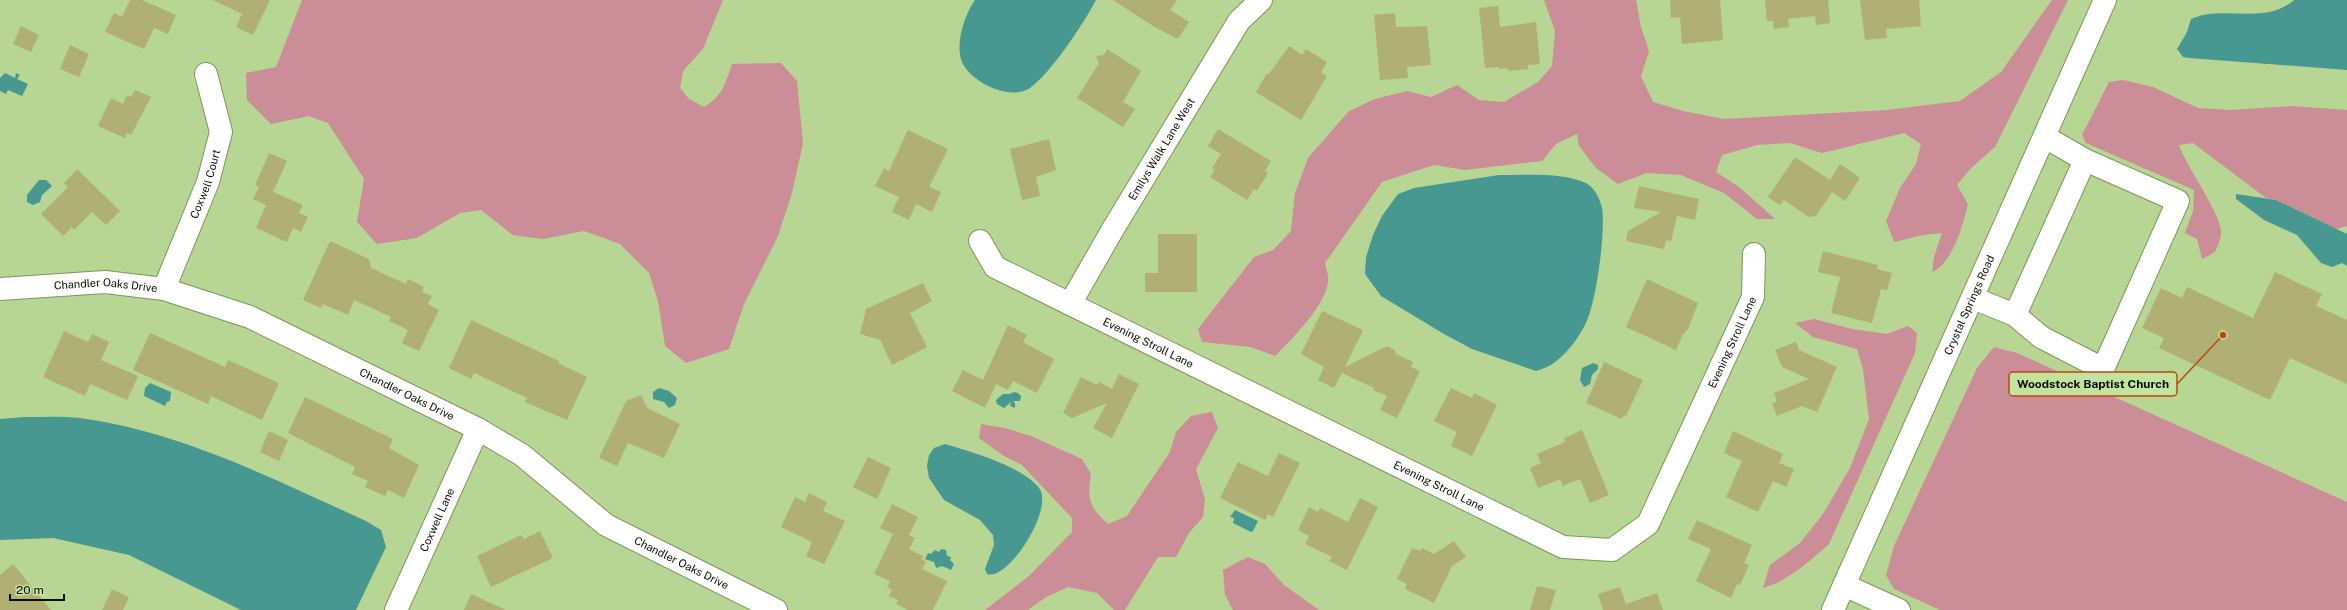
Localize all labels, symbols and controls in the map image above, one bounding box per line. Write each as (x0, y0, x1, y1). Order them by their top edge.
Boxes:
street label: Emilys Walk Lane West (1126, 96, 1197, 202)
street label: Coxwell Court (188, 148, 222, 220)
street label: Crystal Springs Road (1942, 253, 1996, 357)
street label: Chandler Oaks Drive (53, 276, 158, 294)
street label: Evening Stroll Lane (1706, 295, 1758, 390)
street label: Evening Stroll Lane (1101, 315, 1196, 370)
street label: Chandler Oaks Drive (358, 366, 456, 422)
callout: Woodstock Baptist Church (2009, 372, 2177, 396)
text: Woodstock Baptist Church (2017, 377, 2169, 391)
street label: Evening Stroll Lane (1392, 459, 1486, 513)
street label: Coxwell Lane (417, 486, 456, 553)
street label: Chandler Oaks Drive (632, 534, 731, 591)
scale bar (10, 576, 64, 602)
text: 20 m (16, 583, 44, 597)

